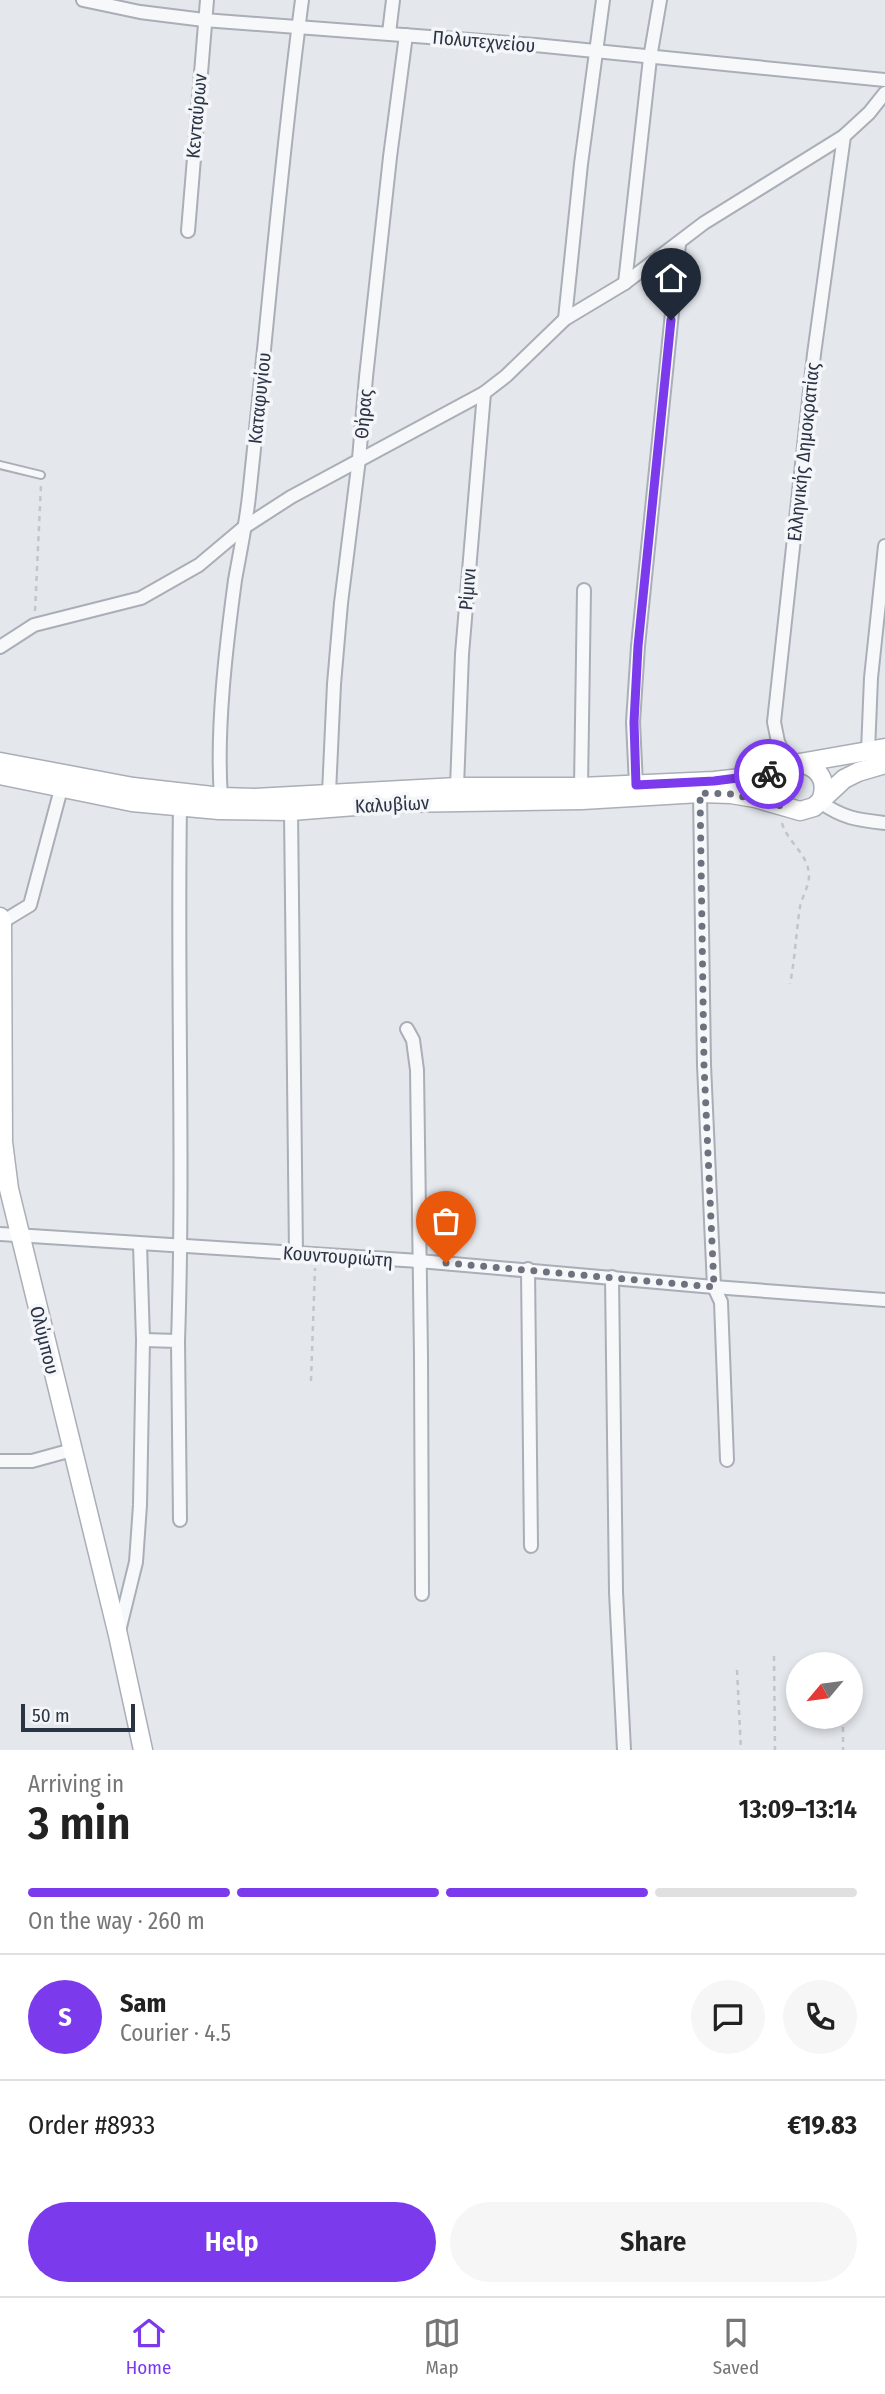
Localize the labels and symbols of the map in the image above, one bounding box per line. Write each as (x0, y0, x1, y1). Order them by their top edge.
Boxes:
street label: Πολυτεχνείου (432, 26, 536, 57)
street label: Κενταύρων (181, 72, 212, 159)
pin (641, 248, 701, 320)
street label: Καταφυγίου (243, 351, 276, 445)
street label: Ελληνικής Δημοκρατίας (783, 361, 824, 543)
street label: Θήρας (350, 388, 377, 440)
street label: Ρίμινι (454, 567, 481, 611)
courier (734, 739, 804, 809)
street label: Καλυβίων (354, 791, 431, 818)
pin (416, 1191, 476, 1263)
street label: Κουντουριώτη (282, 1241, 394, 1272)
street label: Ολύμπου (25, 1304, 64, 1377)
north arrow (786, 1652, 863, 1729)
scale bar (21, 1701, 135, 1733)

